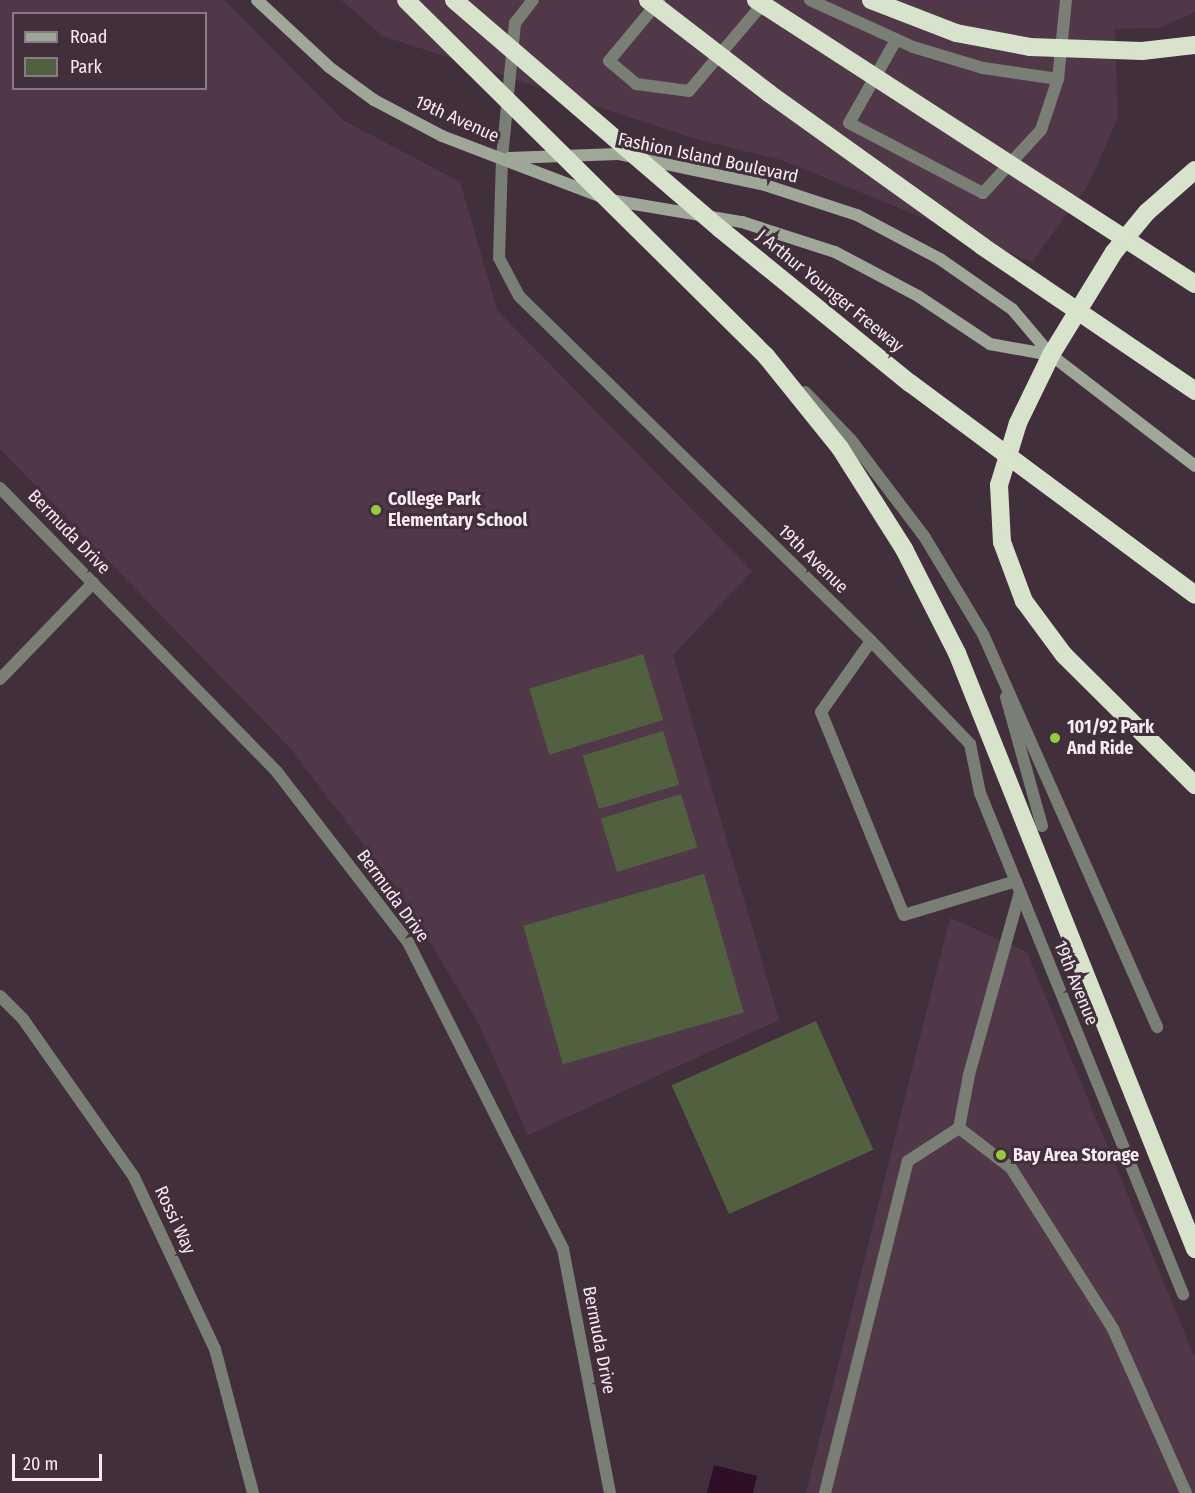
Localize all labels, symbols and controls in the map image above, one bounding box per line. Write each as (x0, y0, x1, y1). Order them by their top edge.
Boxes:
legend (12, 12, 207, 90)
text: Road (70, 26, 107, 48)
text: Park (70, 56, 102, 78)
street label: 19th Avenue (412, 91, 502, 147)
street label: Fashion Island Boulevard (616, 128, 800, 188)
street label: J Arthur Younger Freeway (752, 225, 908, 357)
street label: Bermuda Drive (23, 485, 115, 579)
place label: College Park Elementary School (388, 489, 527, 532)
marker: College Park Elementary School (369, 503, 383, 517)
street label: 19th Avenue (773, 520, 853, 598)
place label: 101/92 Park And Ride (1067, 717, 1154, 760)
marker: 101/92 Park And Ride (1048, 731, 1062, 745)
street label: Bermuda Drive (352, 846, 434, 946)
street label: 19th Avenue (1049, 937, 1103, 1029)
place label: Bay Area Storage (1013, 1144, 1139, 1166)
marker: Bay Area Storage (994, 1148, 1008, 1162)
street label: Rossi Way (150, 1183, 200, 1257)
street label: Bermuda Drive (578, 1284, 620, 1396)
scale bar (15, 1442, 105, 1480)
text: 20 m (23, 1453, 58, 1475)

